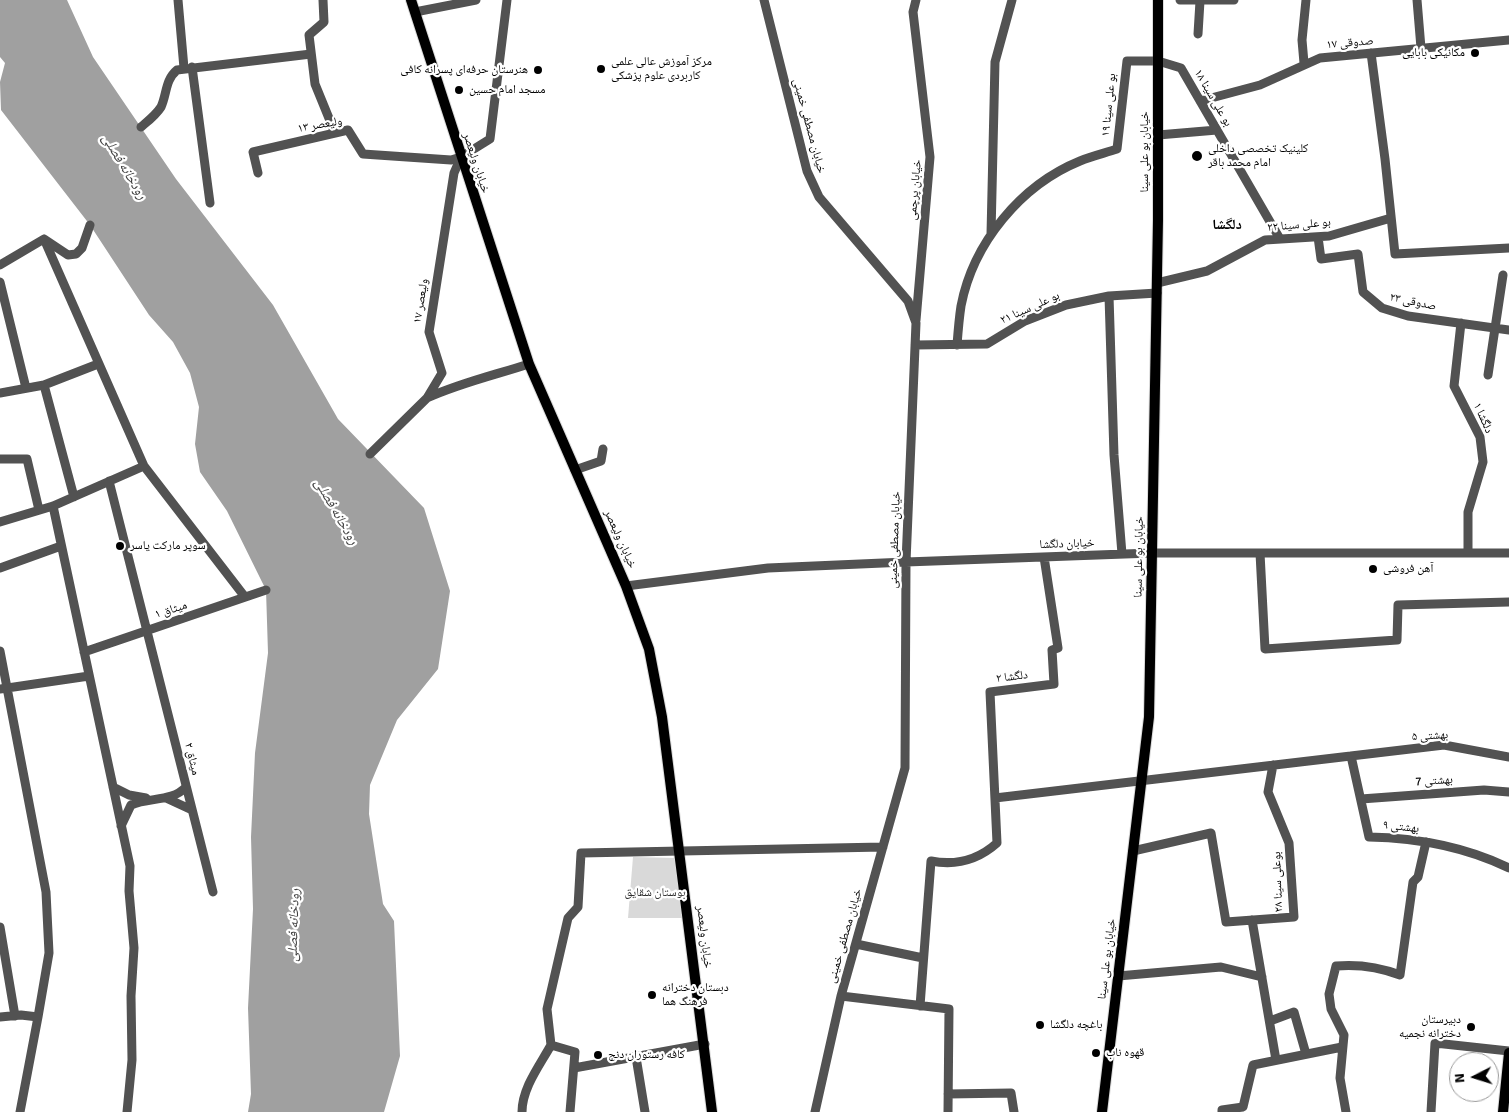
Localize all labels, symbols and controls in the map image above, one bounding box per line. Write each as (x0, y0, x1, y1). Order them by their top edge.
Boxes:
street label: صدوقی ۱۷ (1326, 34, 1374, 52)
place label: مکانیکی بابایی (1402, 46, 1465, 60)
marker: مکانیکی بابایی (1469, 47, 1481, 59)
place label: مرکز آموزش عالی علمی کاربردی علوم پزشکی (611, 55, 712, 83)
place label: هنرستان حرفه‌ای پسرانه کافی (400, 63, 528, 77)
marker: مرکز آموزش عالی علمی کاربردی علوم پزشکی (595, 63, 607, 75)
marker: هنرستان حرفه‌ای پسرانه کافی (532, 64, 544, 76)
street label: بو علی سینا ۱۸ (1191, 67, 1235, 129)
street label: بو علی سینا ۱۹ (1099, 73, 1119, 137)
street label: خیابان مصطفی خمینی (789, 77, 829, 175)
place label: مسجد امام حسین (469, 83, 546, 97)
marker: مسجد امام حسین (453, 84, 465, 96)
street label: خیابان بو علی سینا (1138, 111, 1152, 193)
street label: ولیعصر ۱۳ (297, 114, 343, 136)
water label: رودخانه فصلی (98, 131, 150, 203)
street label: خیابان ولیعصر (459, 131, 493, 195)
place label: کلینیک تخصصی داخلی امام محمد باقر (1208, 142, 1308, 170)
marker: کلینیک تخصصی داخلی امام محمد باقر (1190, 149, 1204, 163)
street label: خیابان پرچمی (905, 159, 925, 221)
street label: بو علی سینا ۲۲ (1267, 215, 1331, 235)
district label: دلگشا (1212, 217, 1242, 233)
street label: ولیعصر ۱۷ (410, 278, 432, 324)
street label: بو علی سینا ۲۱ (998, 288, 1062, 328)
street label: صدوقی ۲۳ (1388, 290, 1438, 314)
street label: دلگشا ۱ (1470, 400, 1496, 436)
water label: رودخانه فصلی (310, 476, 362, 548)
street label: خیابان مصطفی خمینی (886, 491, 904, 589)
street label: خیابان ولیعصر (601, 507, 639, 571)
street label: خیابان بو علی سینا (1131, 516, 1147, 598)
street label: خیابان دلگشا (1039, 536, 1095, 552)
place label: سوپر مارکت یاسر (130, 539, 206, 553)
marker: سوپر مارکت یاسر (114, 540, 126, 552)
place label: آهن فروشی (1383, 562, 1433, 576)
marker: آهن فروشی (1367, 563, 1379, 575)
street label: میثاق ۱ (153, 598, 189, 622)
street label: دلگشا ۲ (995, 668, 1029, 686)
street label: بهشتی ۵ (1411, 728, 1449, 744)
street label: میثاق ۲ (181, 741, 203, 777)
street label: بهشتی 7 (1415, 773, 1453, 789)
street label: بهشتی ۹ (1382, 818, 1420, 836)
street label: بوعلی سینا ۲۸ (1270, 851, 1286, 913)
park label: بوستان شقایق (624, 886, 686, 900)
street label: خیابان مصطفی خمینی (825, 887, 865, 985)
water label: رودخانه فصلی (284, 888, 304, 962)
street label: خیابان ولیعصر (693, 905, 715, 969)
street label: خیابان بو علی سینا (1095, 918, 1119, 1000)
place label: دبستان دخترانه فرهنگ هما (662, 981, 729, 1009)
marker: دبستان دخترانه فرهنگ هما (646, 989, 658, 1001)
place label: دبیرستان دخترانه نجمیه (1399, 1013, 1461, 1041)
place label: باغچه دلگشا (1050, 1018, 1102, 1032)
marker: باغچه دلگشا (1034, 1019, 1046, 1031)
marker: دبیرستان دخترانه نجمیه (1465, 1021, 1477, 1033)
place label: قهوه ناب (1106, 1046, 1144, 1060)
marker: قهوه ناب (1090, 1047, 1102, 1059)
place label: کافه رستوران دنج (608, 1048, 685, 1062)
marker: کافه رستوران دنج (592, 1049, 604, 1061)
north arrow (1449, 1052, 1499, 1102)
text: N (1451, 1073, 1468, 1084)

